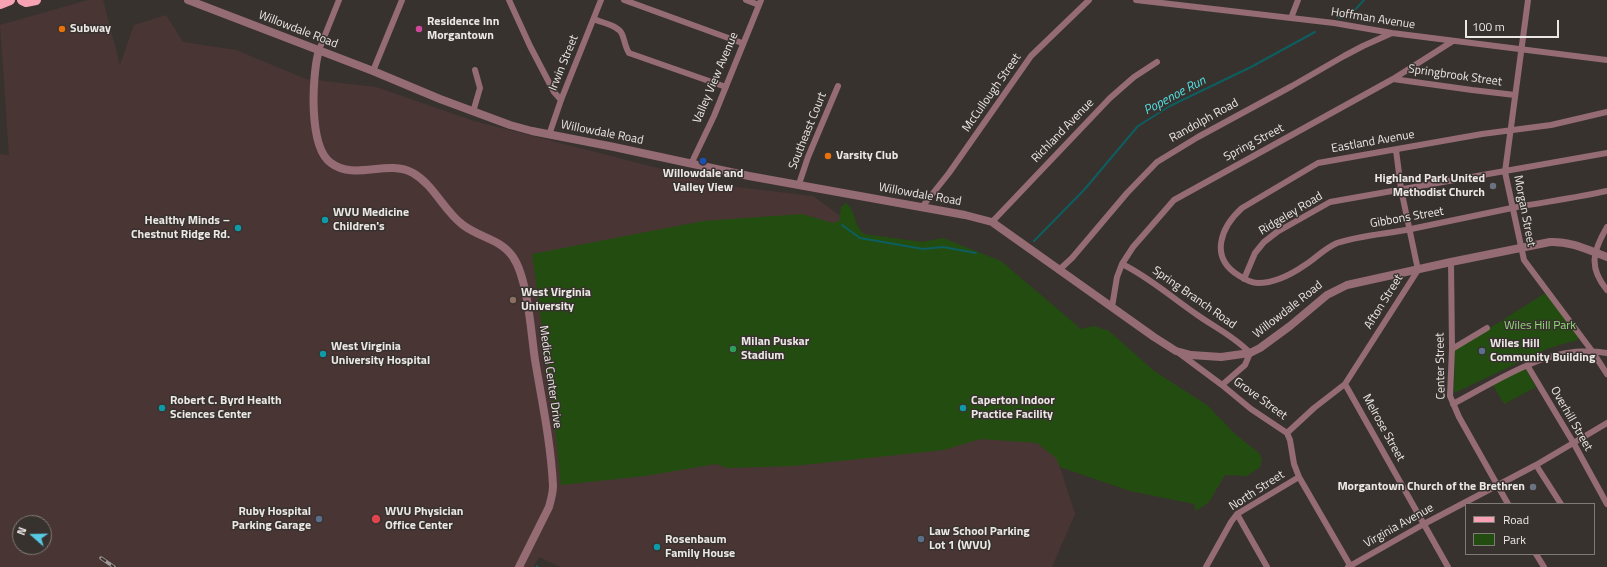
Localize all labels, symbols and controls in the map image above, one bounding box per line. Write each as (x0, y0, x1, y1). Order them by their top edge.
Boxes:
street label: Hoffman Avenue (1330, 5, 1416, 33)
street label: Willowdale Road (256, 8, 340, 52)
scale bar (1467, 12, 1561, 38)
place label: Residence Inn Morgantown (427, 15, 499, 43)
text: 100 m (1472, 17, 1505, 36)
place label: Subway (70, 22, 111, 36)
marker: Subway (57, 24, 67, 34)
marker: Residence Inn Morgantown (414, 24, 424, 34)
street label: Valley View Avenue (690, 30, 742, 126)
street label: Irwin Street (546, 33, 582, 93)
street label: McCullough Street (960, 51, 1024, 135)
street label: Springbrook Street (1407, 62, 1503, 90)
water label: Popenoe Run (1141, 73, 1209, 119)
street label: Southeast Court (786, 90, 830, 172)
street label: Richland Avenue (1029, 96, 1097, 166)
street label: Randolph Road (1167, 96, 1241, 146)
street label: Willowdale Road (559, 118, 645, 148)
street label: Spring Street (1222, 121, 1286, 165)
street label: Eastland Avenue (1330, 128, 1416, 156)
place label: Varsity Club (836, 149, 898, 163)
marker: Varsity Club (823, 151, 833, 161)
marker: Willowdale and Valley View (698, 156, 708, 166)
place label: Willowdale and Valley View (663, 167, 743, 195)
place label: Highland Park United Methodist Church (1374, 172, 1485, 200)
street label: Morgan Street (1510, 174, 1538, 248)
street label: Willowdale Road (877, 181, 963, 209)
marker: Highland Park United Methodist Church (1488, 181, 1498, 191)
street label: Ridgeley Road (1257, 189, 1325, 239)
street label: Gibbons Street (1369, 204, 1445, 232)
place label: WVU Medicine Children's (333, 206, 409, 234)
place label: Healthy Minds – Chestnut Ridge Rd. (131, 214, 230, 242)
marker: WVU Medicine Children's (320, 215, 330, 225)
marker: Healthy Minds – Chestnut Ridge Rd. (233, 223, 243, 233)
street label: Spring Branch Road (1149, 264, 1239, 332)
street label: Afton Street (1362, 272, 1406, 332)
street label: Willowdale Road (1250, 278, 1326, 342)
place label: West Virginia University (521, 286, 591, 314)
marker: West Virginia University (508, 295, 518, 305)
park label: Wiles Hill Park (1504, 319, 1576, 333)
street label: Medical Center Drive (536, 325, 564, 429)
street label: Center Street (1433, 332, 1449, 400)
place label: Milan Puskar Stadium (741, 335, 809, 363)
place label: Wiles Hill Community Building (1490, 337, 1595, 365)
place label: West Virginia University Hospital (331, 340, 430, 368)
marker: Milan Puskar Stadium (728, 344, 738, 354)
marker: Wiles Hill Community Building (1477, 346, 1487, 356)
marker: West Virginia University Hospital (318, 349, 328, 359)
street label: Grove Street (1230, 375, 1290, 423)
street label: Overhill Street (1547, 384, 1595, 454)
street label: Melrose Street (1359, 392, 1407, 464)
place label: Robert C. Byrd Health Sciences Center (170, 394, 282, 422)
place label: Caperton Indoor Practice Facility (971, 394, 1055, 422)
marker: Robert C. Byrd Health Sciences Center (157, 403, 167, 413)
marker: Caperton Indoor Practice Facility (958, 403, 968, 413)
street label: North Street (1227, 468, 1287, 514)
place label: Morgantown Church of the Brethren (1337, 480, 1525, 494)
marker: Morgantown Church of the Brethren (1528, 482, 1538, 492)
street label: Virginia Avenue (1362, 501, 1436, 551)
legend (1465, 503, 1595, 555)
place label: Ruby Hospital Parking Garage (232, 505, 311, 533)
place label: WVU Physician Office Center (385, 505, 463, 533)
text: Road (1503, 510, 1529, 529)
marker: WVU Physician Office Center (370, 513, 382, 525)
marker: Ruby Hospital Parking Garage (314, 514, 324, 524)
north arrow (12, 515, 52, 555)
text: N (13, 525, 30, 538)
place label: Law School Parking Lot 1 (WVU) (929, 525, 1030, 553)
text: Park (1503, 530, 1526, 549)
place label: Rosenbaum Family House (665, 533, 735, 561)
marker: Law School Parking Lot 1 (WVU) (916, 534, 926, 544)
marker: Rosenbaum Family House (652, 542, 662, 552)

